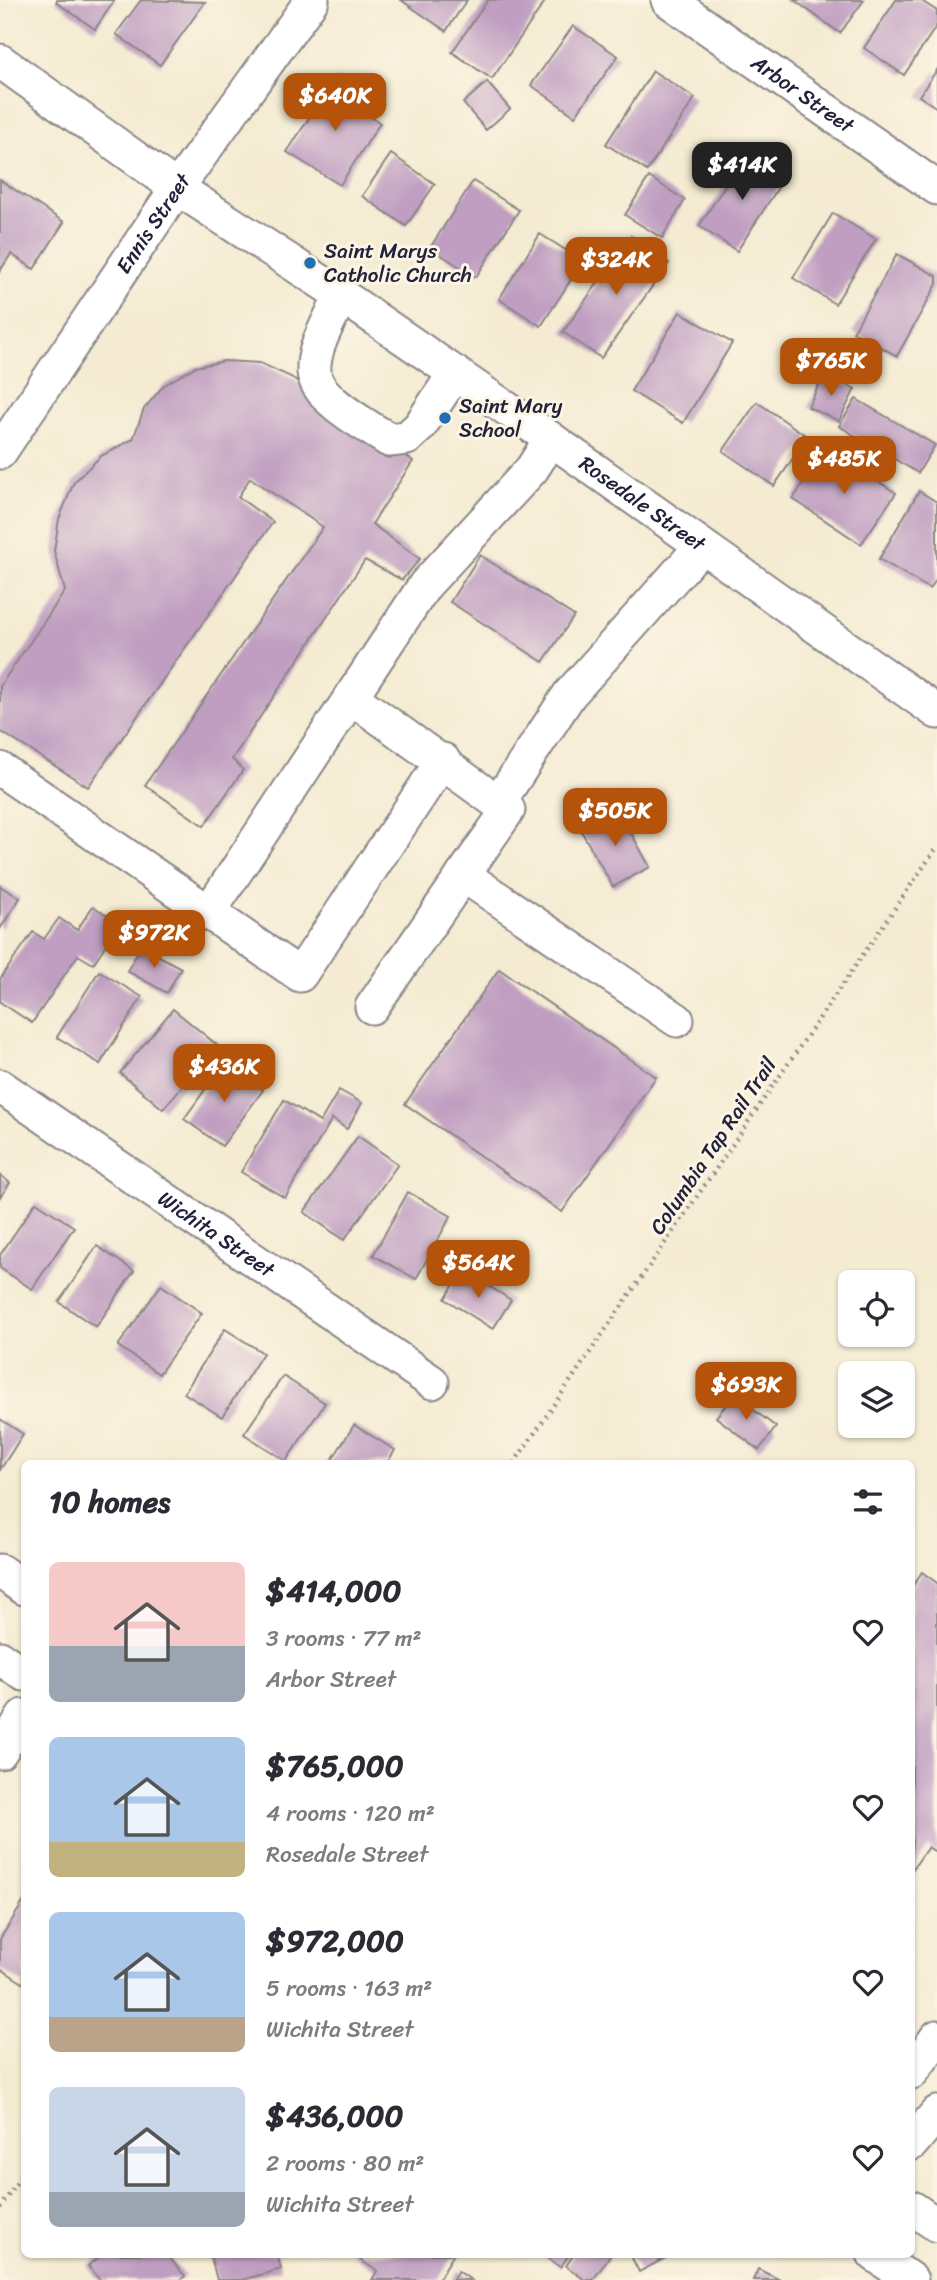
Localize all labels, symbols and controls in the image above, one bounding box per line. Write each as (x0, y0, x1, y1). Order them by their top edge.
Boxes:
street label: Arbor Street (742, 44, 863, 144)
pin: $640K (286, 74, 384, 133)
text: $640K (299, 75, 371, 116)
pin: $414K (693, 142, 791, 202)
text: $414K (708, 144, 776, 185)
street label: Ennis Street (105, 164, 202, 282)
place label: Saint Marys Catholic Church (324, 232, 472, 294)
pin: $324K (567, 238, 665, 297)
text: $324K (581, 239, 651, 280)
marker: Saint Marys Catholic Church (302, 255, 318, 271)
pin: $765K (782, 338, 880, 398)
text: $765K (796, 340, 866, 381)
place label: Saint Mary School (459, 387, 563, 449)
marker: Saint Mary School (437, 410, 453, 426)
pin: $485K (795, 436, 893, 496)
text: $485K (808, 438, 880, 479)
street label: Rosedale Street (571, 445, 715, 563)
pin: $505K (566, 788, 664, 848)
text: $505K (579, 790, 651, 831)
pin: $972K (105, 911, 203, 970)
text: $972K (119, 912, 189, 953)
pin: $436K (175, 1044, 273, 1104)
text: $436K (189, 1046, 259, 1087)
street label: Columbia Tap Rail Trail (639, 1048, 787, 1243)
street label: Wichita Street (150, 1180, 284, 1289)
pin: $564K (429, 1240, 527, 1300)
text: $564K (443, 1242, 513, 1283)
map controls (838, 1270, 915, 1438)
button: locate (838, 1270, 915, 1347)
button: layers (838, 1361, 915, 1438)
pin: $693K (697, 1362, 795, 1422)
text: $693K (711, 1364, 781, 1405)
text: 10 homes (49, 1475, 170, 1529)
icon: filters (849, 1483, 887, 1521)
text: $414,000 (266, 1564, 402, 1618)
icon: home (105, 1590, 189, 1674)
icon: heart (849, 1613, 887, 1651)
text: 3 rooms · 77 m² (266, 1618, 422, 1659)
text: Arbor Street (266, 1659, 396, 1700)
text: $765,000 (266, 1739, 404, 1793)
icon: home (105, 1765, 189, 1849)
icon: heart (849, 1788, 887, 1826)
text: 4 rooms · 120 m² (266, 1793, 435, 1834)
text: Rosedale Street (266, 1834, 428, 1875)
text: $972,000 (266, 1914, 404, 1968)
icon: home (105, 1940, 189, 2024)
icon: heart (849, 1963, 887, 2001)
text: 5 rooms · 163 m² (266, 1968, 432, 2009)
text: Wichita Street (266, 2009, 414, 2050)
text: $436,000 (266, 2089, 403, 2143)
icon: home (105, 2115, 189, 2199)
icon: heart (849, 2138, 887, 2176)
text: 2 rooms · 80 m² (266, 2143, 424, 2184)
text: Wichita Street (266, 2184, 414, 2225)

